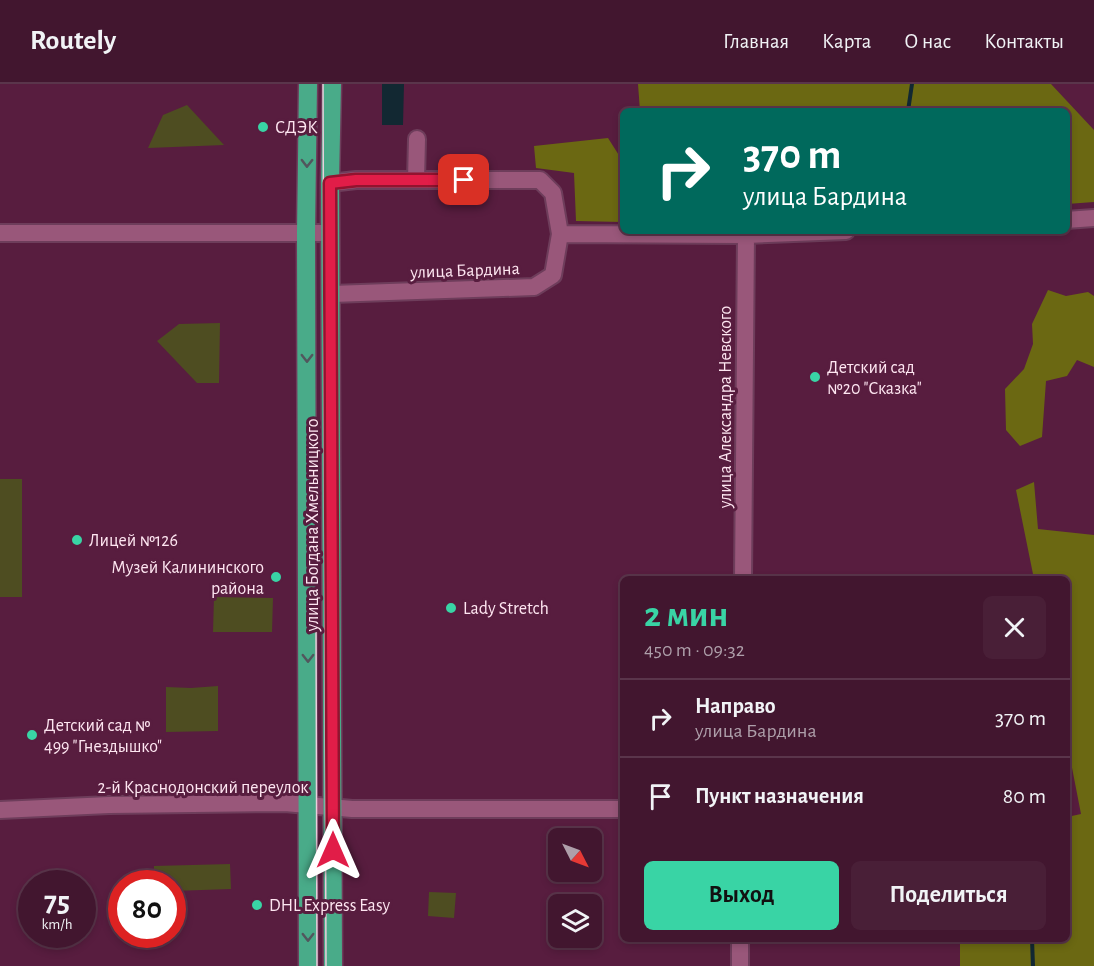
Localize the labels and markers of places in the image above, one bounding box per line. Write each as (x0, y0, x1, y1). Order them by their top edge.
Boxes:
place label: СДЭК (275, 119, 318, 137)
marker: СДЭК (256, 120, 270, 134)
pin (438, 154, 489, 205)
place label: Детский сад №20 "Сказка" (827, 359, 922, 398)
marker: Детский сад №20 "Сказка" (808, 370, 822, 384)
place label: Лицей №126 (89, 532, 178, 550)
marker: Лицей №126 (70, 533, 84, 547)
place label: Музей Калининского района (111, 559, 264, 598)
marker: Музей Калининского района (269, 570, 283, 584)
place label: Lady Stretch (463, 600, 549, 618)
marker: Lady Stretch (444, 601, 458, 615)
place label: Детский сад № 499 "Гнездышко" (44, 717, 162, 756)
marker: Детский сад № 499 "Гнездышко" (25, 728, 39, 742)
place label: DHL Express Easy (269, 897, 391, 915)
marker: DHL Express Easy (250, 898, 264, 912)

